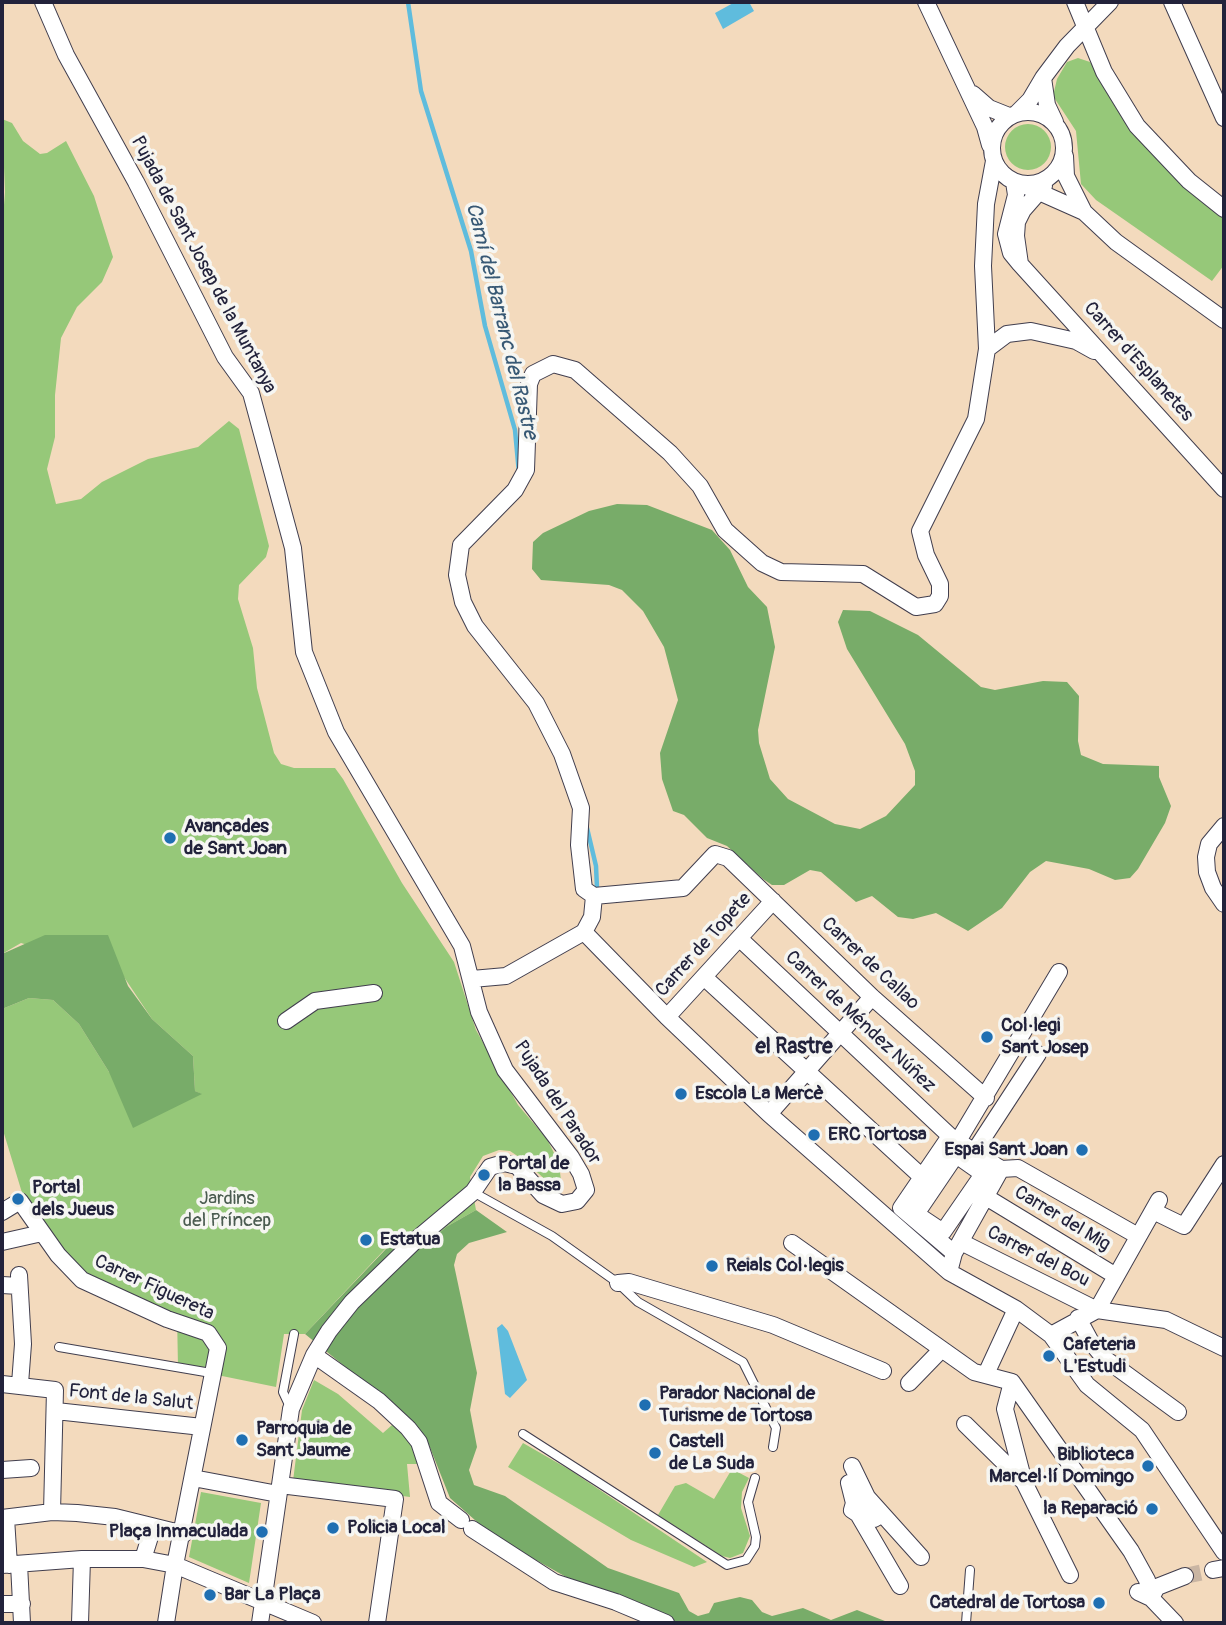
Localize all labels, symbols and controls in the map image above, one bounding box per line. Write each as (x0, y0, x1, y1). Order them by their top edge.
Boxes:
street label: Pujada de Sant Josep de la Muntanya (125, 133, 281, 397)
water label: Camí del Barranc del Rastre (459, 200, 543, 442)
street label: Carrer d'Esplanetes (1078, 298, 1198, 426)
place label: Avançades de Sant Joan (184, 816, 287, 860)
marker: Avançades de Sant Joan (162, 830, 178, 846)
street label: Carrer de Topete (651, 888, 757, 1002)
street label: Carrer de Callao (816, 913, 924, 1015)
street label: Carrer de Méndez Núñez (780, 946, 940, 1098)
place label: Col·legi Sant Josep (1001, 1015, 1089, 1059)
marker: Col·legi Sant Josep (979, 1029, 995, 1045)
district label: el Rastre (755, 1035, 833, 1061)
street label: Pujada del Parador (508, 1037, 606, 1169)
place label: Escola La Mercè (695, 1083, 824, 1105)
marker: Escola La Mercè (673, 1086, 689, 1102)
place label: ERC Tortosa (828, 1124, 927, 1146)
marker: ERC Tortosa (806, 1127, 822, 1143)
place label: Espai Sant Joan (944, 1139, 1068, 1161)
marker: Espai Sant Joan (1074, 1142, 1090, 1158)
place label: Portal de la Bassa (498, 1153, 569, 1197)
marker: Portal de la Bassa (476, 1167, 492, 1183)
place label: Portal dels Jueus (32, 1177, 114, 1221)
street label: Carrer del Mig (1010, 1181, 1114, 1257)
park label: Jardins del Príncep (183, 1188, 271, 1232)
marker: Portal dels Jueus (10, 1191, 26, 1207)
street label: Carrer del Bou (983, 1221, 1093, 1293)
place label: Estatua (380, 1229, 440, 1251)
marker: Estatua (358, 1232, 374, 1248)
street label: Carrer Figuereta (90, 1250, 218, 1326)
place label: Reials Col·legis (726, 1255, 844, 1277)
marker: Reials Col·legis (704, 1258, 720, 1274)
place label: Cafeteria L'Estudi (1063, 1334, 1136, 1378)
marker: Cafeteria L'Estudi (1041, 1348, 1057, 1364)
street label: Font de la Salut (68, 1380, 194, 1416)
place label: Parador Nacional de Turisme de Tortosa (659, 1383, 815, 1427)
marker: Parador Nacional de Turisme de Tortosa (637, 1397, 653, 1413)
place label: Parroquia de Sant Jaume (256, 1418, 352, 1462)
place label: Castell de La Suda (669, 1431, 754, 1475)
marker: Parroquia de Sant Jaume (234, 1432, 250, 1448)
place label: Biblioteca Marcel·lí Domingo (989, 1444, 1134, 1488)
marker: Castell de La Suda (647, 1445, 663, 1461)
marker: Biblioteca Marcel·lí Domingo (1140, 1458, 1156, 1474)
place label: la Reparació (1043, 1498, 1138, 1520)
marker: la Reparació (1144, 1501, 1160, 1517)
place label: Policia Local (347, 1517, 446, 1539)
marker: Policia Local (325, 1520, 341, 1536)
place label: Plaça Inmaculada (109, 1521, 248, 1543)
marker: Plaça Inmaculada (254, 1524, 270, 1540)
place label: Bar La Plaça (224, 1584, 321, 1606)
marker: Bar La Plaça (202, 1587, 218, 1603)
place label: Catedral de Tortosa (930, 1592, 1085, 1614)
marker: Catedral de Tortosa (1091, 1595, 1107, 1611)

